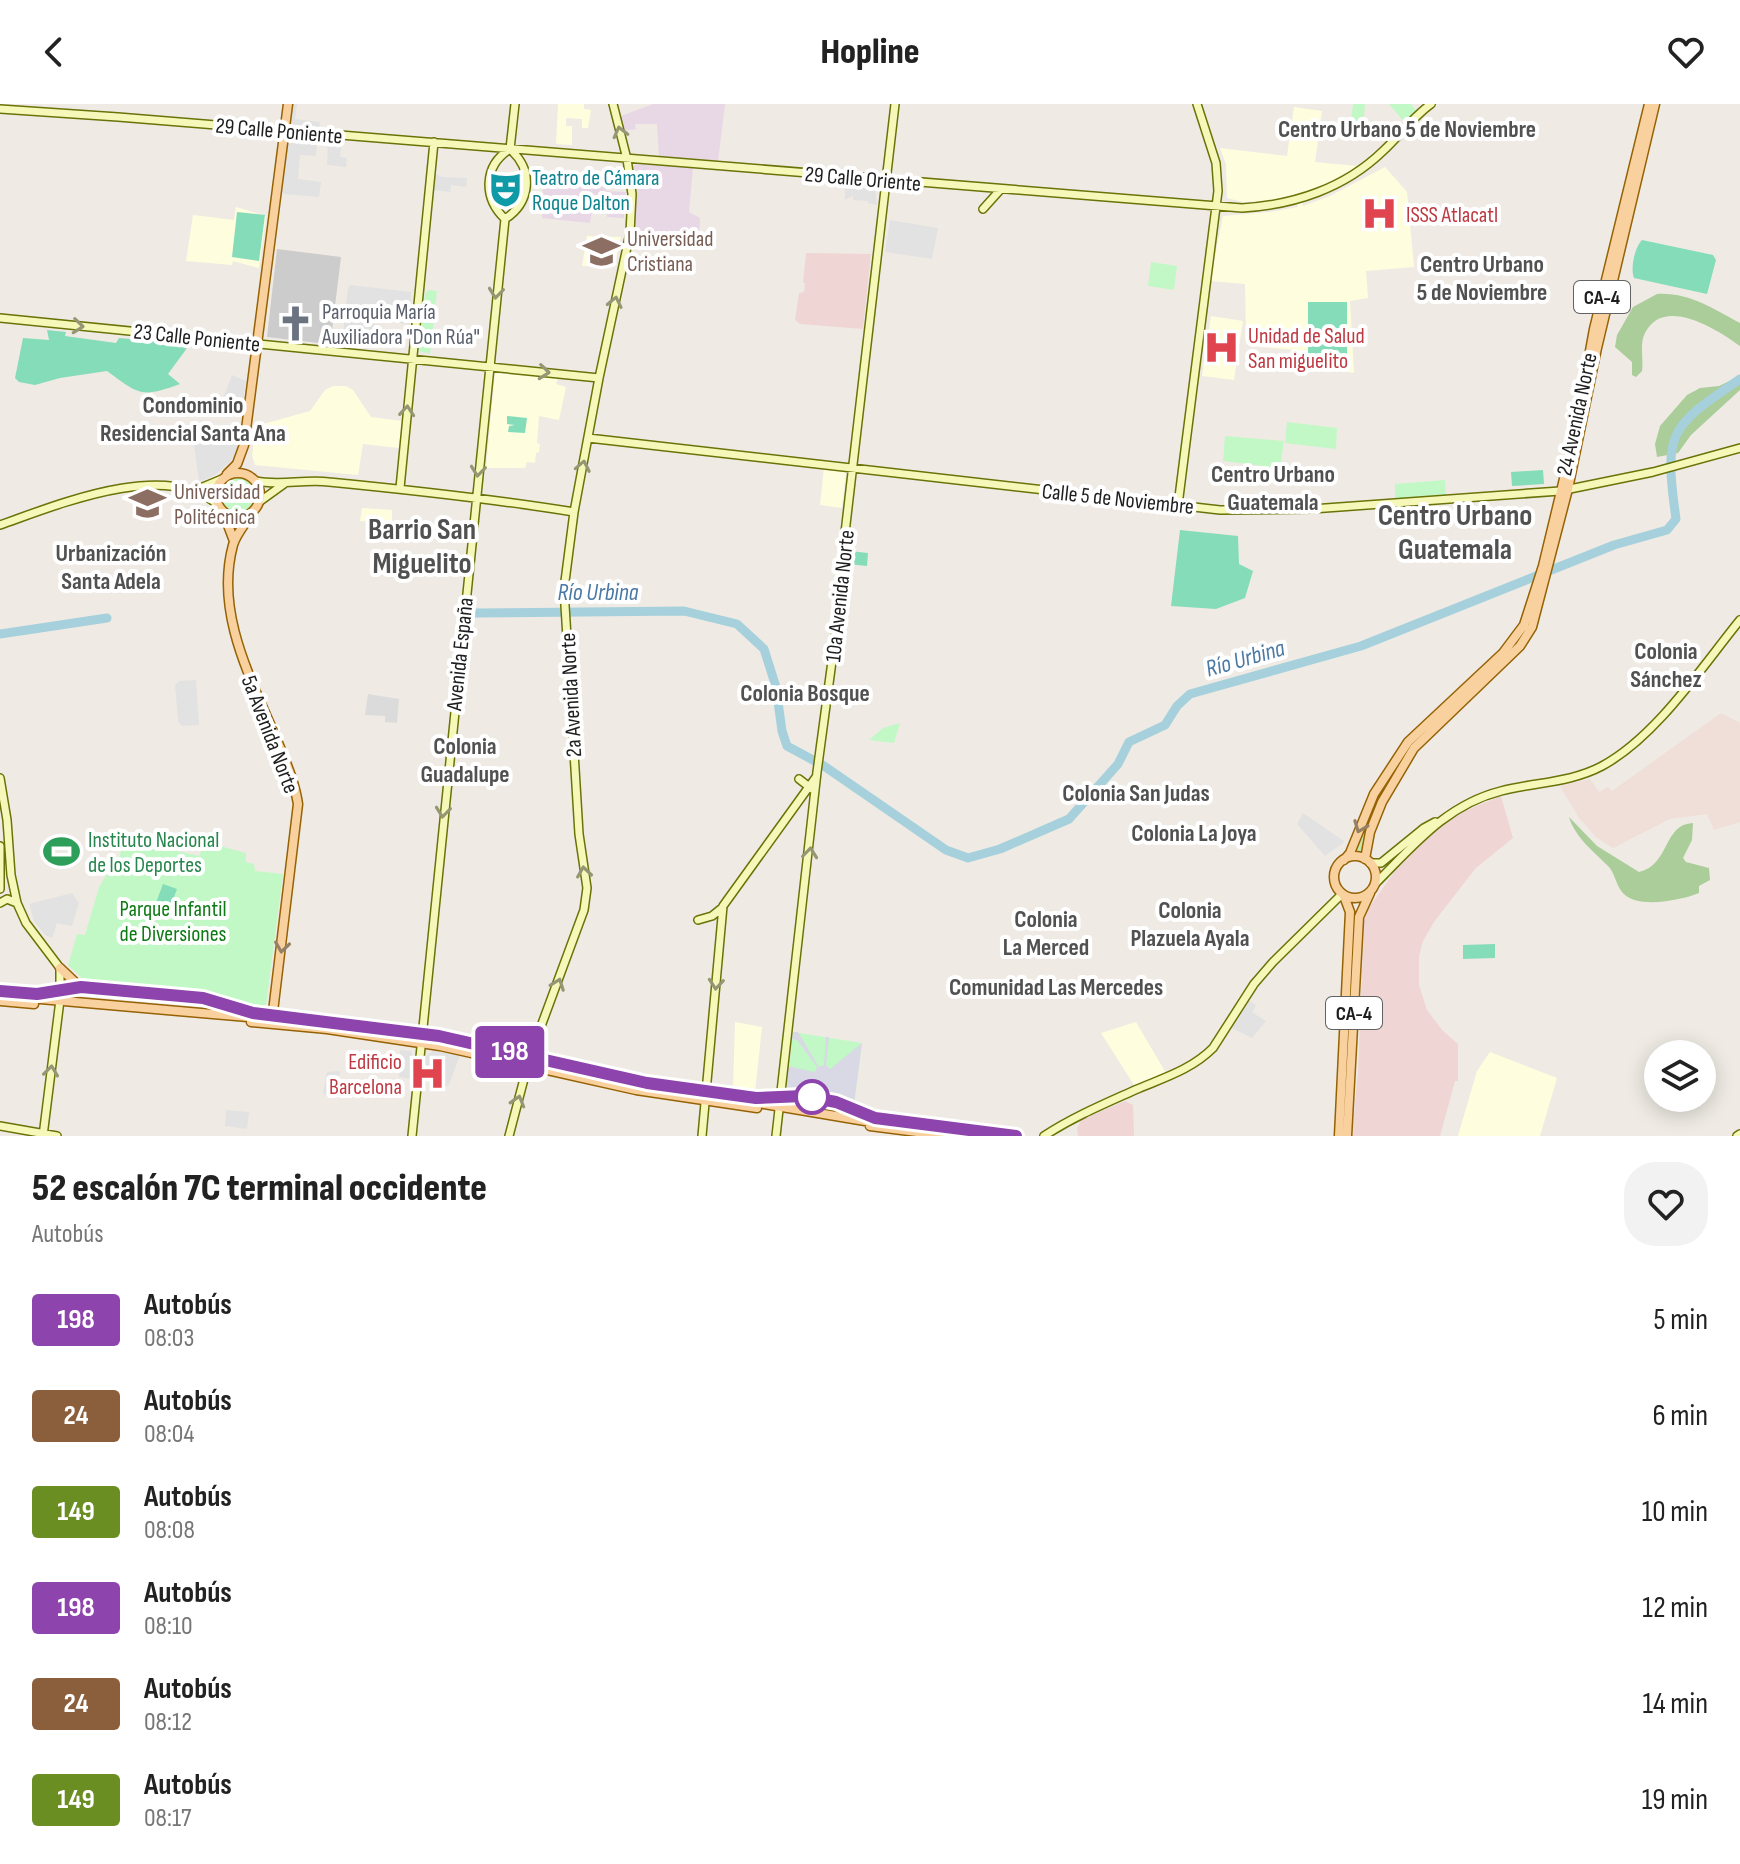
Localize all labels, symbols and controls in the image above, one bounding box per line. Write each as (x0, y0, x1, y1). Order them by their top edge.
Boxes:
icon: back (32, 30, 76, 74)
icon: heart (1664, 30, 1708, 74)
text: Hopline (820, 31, 920, 74)
street label: 29 Calle Poniente (214, 112, 343, 150)
district label: Centro Urbano 5 de Noviembre (1278, 115, 1536, 144)
one-way arrow (612, 125, 629, 139)
street label: 29 Calle Oriente (804, 161, 922, 198)
place label: Teatro de Cámara Roque Dalton (532, 165, 659, 217)
theatre icon: Teatro de Cámara Roque Dalton (487, 171, 525, 209)
hospital icon: ISSS Atlacatl (1361, 195, 1399, 233)
place label: ISSS Atlacatl (1406, 202, 1498, 229)
place label: Universidad Cristiana (627, 226, 713, 278)
school or university icon: Universidad Cristiana (582, 232, 620, 270)
district label: Centro Urbano 5 de Noviembre (1417, 250, 1547, 307)
road number: CA-4 (1574, 281, 1630, 313)
one-way arrow (488, 286, 505, 299)
one-way arrow (606, 295, 623, 309)
place label: Parroquia María Auxiliadora "Don Rúa" (321, 299, 480, 351)
church icon: Parroquia María Auxiliadora "Don Rúa" (277, 305, 315, 343)
one-way arrow (72, 317, 85, 334)
street label: 23 Calle Poniente (132, 318, 261, 359)
place label: Unidad de Salud San miguelito (1248, 323, 1365, 375)
hospital icon: Unidad de Salud San miguelito (1203, 329, 1241, 367)
street label: 24 Avenida Norte (1551, 350, 1604, 478)
one-way arrow (537, 363, 550, 380)
district label: Condominio Residencial Santa Ana (100, 391, 286, 448)
one-way arrow (399, 404, 416, 417)
one-way arrow (574, 460, 591, 474)
district label: Centro Urbano Guatemala (1211, 460, 1335, 517)
one-way arrow (469, 465, 486, 478)
street label: Calle 5 de Noviembre (1040, 478, 1195, 521)
place label: Universidad Politécnica (174, 479, 260, 531)
school or university icon: Universidad Politécnica (129, 485, 167, 523)
district label: Centro Urbano Guatemala (1378, 498, 1532, 568)
district label: Barrio San Miguelito (368, 512, 476, 582)
street label: 10a Avenida Norte (820, 529, 861, 664)
district label: Urbanización Santa Adela (56, 539, 166, 596)
water label: Río Urbina (558, 578, 639, 607)
street label: Avenida España (441, 596, 480, 713)
street label: 2a Avenida Norte (555, 632, 588, 758)
water label: Río Urbina (1202, 633, 1288, 684)
district label: Colonia Sánchez (1630, 637, 1702, 694)
street label: 5a Avenida Norte (235, 672, 304, 797)
district label: Colonia Bosque (740, 679, 870, 708)
district label: Colonia Guadalupe (420, 732, 510, 789)
district label: Colonia San Judas (1062, 779, 1210, 808)
one-way arrow (434, 806, 451, 819)
district label: Colonia La Joya (1131, 819, 1257, 848)
one-way arrow (1353, 819, 1370, 833)
place label: Instituto Nacional de los Deportes (88, 827, 219, 879)
sports icon: Instituto Nacional de los Deportes (43, 833, 81, 871)
one-way arrow (801, 846, 818, 859)
one-way arrow (576, 865, 593, 879)
park label: Parque Infantil de Diversiones (119, 896, 227, 948)
district label: Colonia Plazuela Ayala (1130, 896, 1250, 953)
district label: Colonia La Merced (1003, 905, 1089, 962)
one-way arrow (274, 940, 291, 954)
district label: Comunidad Las Mercedes (949, 973, 1163, 1002)
one-way arrow (548, 977, 564, 991)
one-way arrow (708, 978, 725, 991)
road number: CA-4 (1326, 997, 1382, 1029)
line badge: 198 (464, 1026, 556, 1078)
text: 198 (491, 1035, 529, 1068)
map controls (1644, 1040, 1716, 1112)
button: layers (1644, 1040, 1716, 1112)
place label: Edificio Barcelona (329, 1049, 402, 1101)
hospital icon: Edificio Barcelona (409, 1055, 447, 1093)
one-way arrow (42, 1064, 59, 1078)
unlabelled marker (795, 1080, 829, 1114)
one-way arrow (508, 1094, 525, 1108)
button: heart (1624, 1162, 1708, 1246)
text: 52 escalón 7C terminal occidente (32, 1166, 487, 1211)
text: Autobús (32, 1219, 104, 1250)
text: Autobús (144, 1287, 232, 1323)
text: 5 min (1654, 1302, 1708, 1338)
text: 198 (57, 1303, 95, 1336)
text: 08:03 (144, 1323, 194, 1354)
text: Autobús (144, 1383, 232, 1419)
text: 6 min (1652, 1398, 1708, 1434)
text: 24 (63, 1399, 89, 1432)
text: 08:04 (144, 1419, 194, 1450)
text: Autobús (144, 1479, 232, 1515)
text: 10 min (1642, 1494, 1708, 1530)
text: 149 (57, 1495, 95, 1528)
text: 08:08 (144, 1515, 195, 1546)
text: Autobús (144, 1575, 232, 1611)
text: 12 min (1642, 1590, 1708, 1626)
text: 198 (57, 1591, 95, 1624)
text: 08:10 (144, 1611, 193, 1642)
text: Autobús (144, 1671, 232, 1707)
text: 14 min (1643, 1686, 1708, 1722)
text: 24 (63, 1687, 89, 1720)
text: 08:12 (144, 1707, 192, 1738)
text: Autobús (144, 1767, 232, 1803)
text: 19 min (1642, 1782, 1708, 1818)
text: 149 (57, 1783, 95, 1816)
text: 08:17 (144, 1803, 191, 1834)

